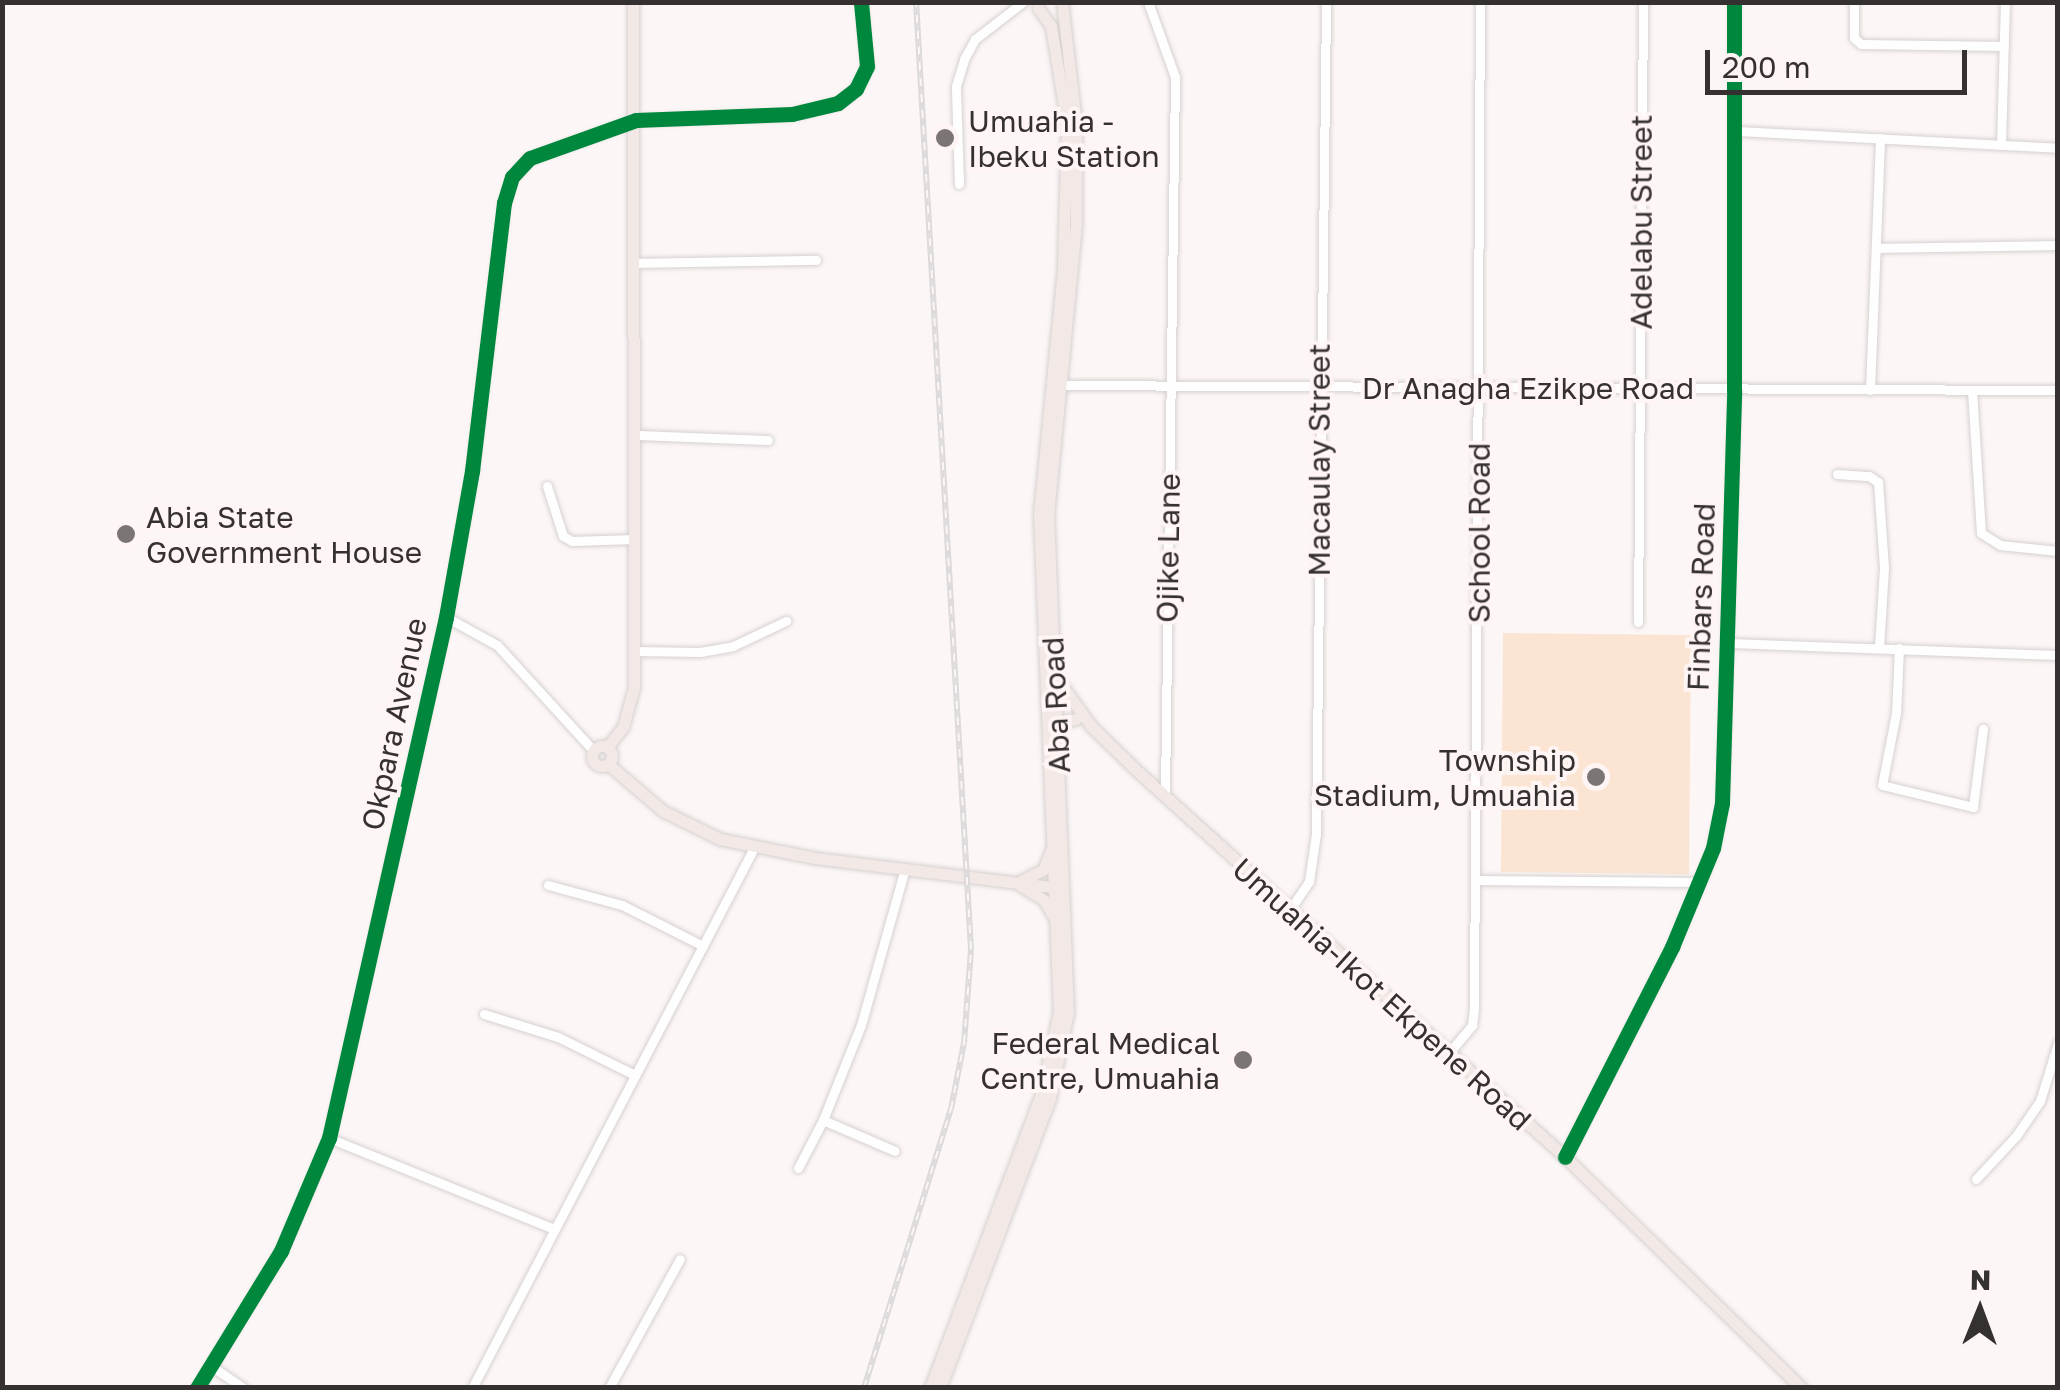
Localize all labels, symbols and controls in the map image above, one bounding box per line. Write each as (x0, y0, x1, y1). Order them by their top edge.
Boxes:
scale bar (1710, 30, 1972, 92)
text: 200 m (1722, 49, 1811, 85)
place label: Umuahia - Ibeku Station (968, 103, 1160, 174)
street label: Adelabu Street (1623, 114, 1659, 330)
marker: Umuahia - Ibeku Station (932, 125, 958, 151)
street label: Macaulay Street (1301, 343, 1337, 577)
street label: Dr Anagha Ezikpe Road (1362, 370, 1694, 406)
street label: School Road (1461, 443, 1497, 623)
street label: Ojike Lane (1149, 473, 1187, 623)
place label: Abia State Government House (146, 499, 422, 570)
street label: Finbars Road (1680, 502, 1722, 692)
marker: Abia State Government House (115, 523, 137, 545)
street label: Okpara Avenue (354, 614, 434, 834)
street label: Aba Road (1034, 636, 1078, 774)
place label: Township Stadium, Umuahia (1314, 742, 1576, 812)
marker: Township Stadium, Umuahia (1585, 766, 1607, 788)
street label: Umuahia-Ikot Ekpene Road (1225, 850, 1539, 1138)
place label: Federal Medical Centre, Umuahia (980, 1025, 1220, 1096)
marker: Federal Medical Centre, Umuahia (1230, 1047, 1256, 1073)
north arrow (1930, 1260, 2030, 1360)
text: N (1970, 1263, 1991, 1296)

